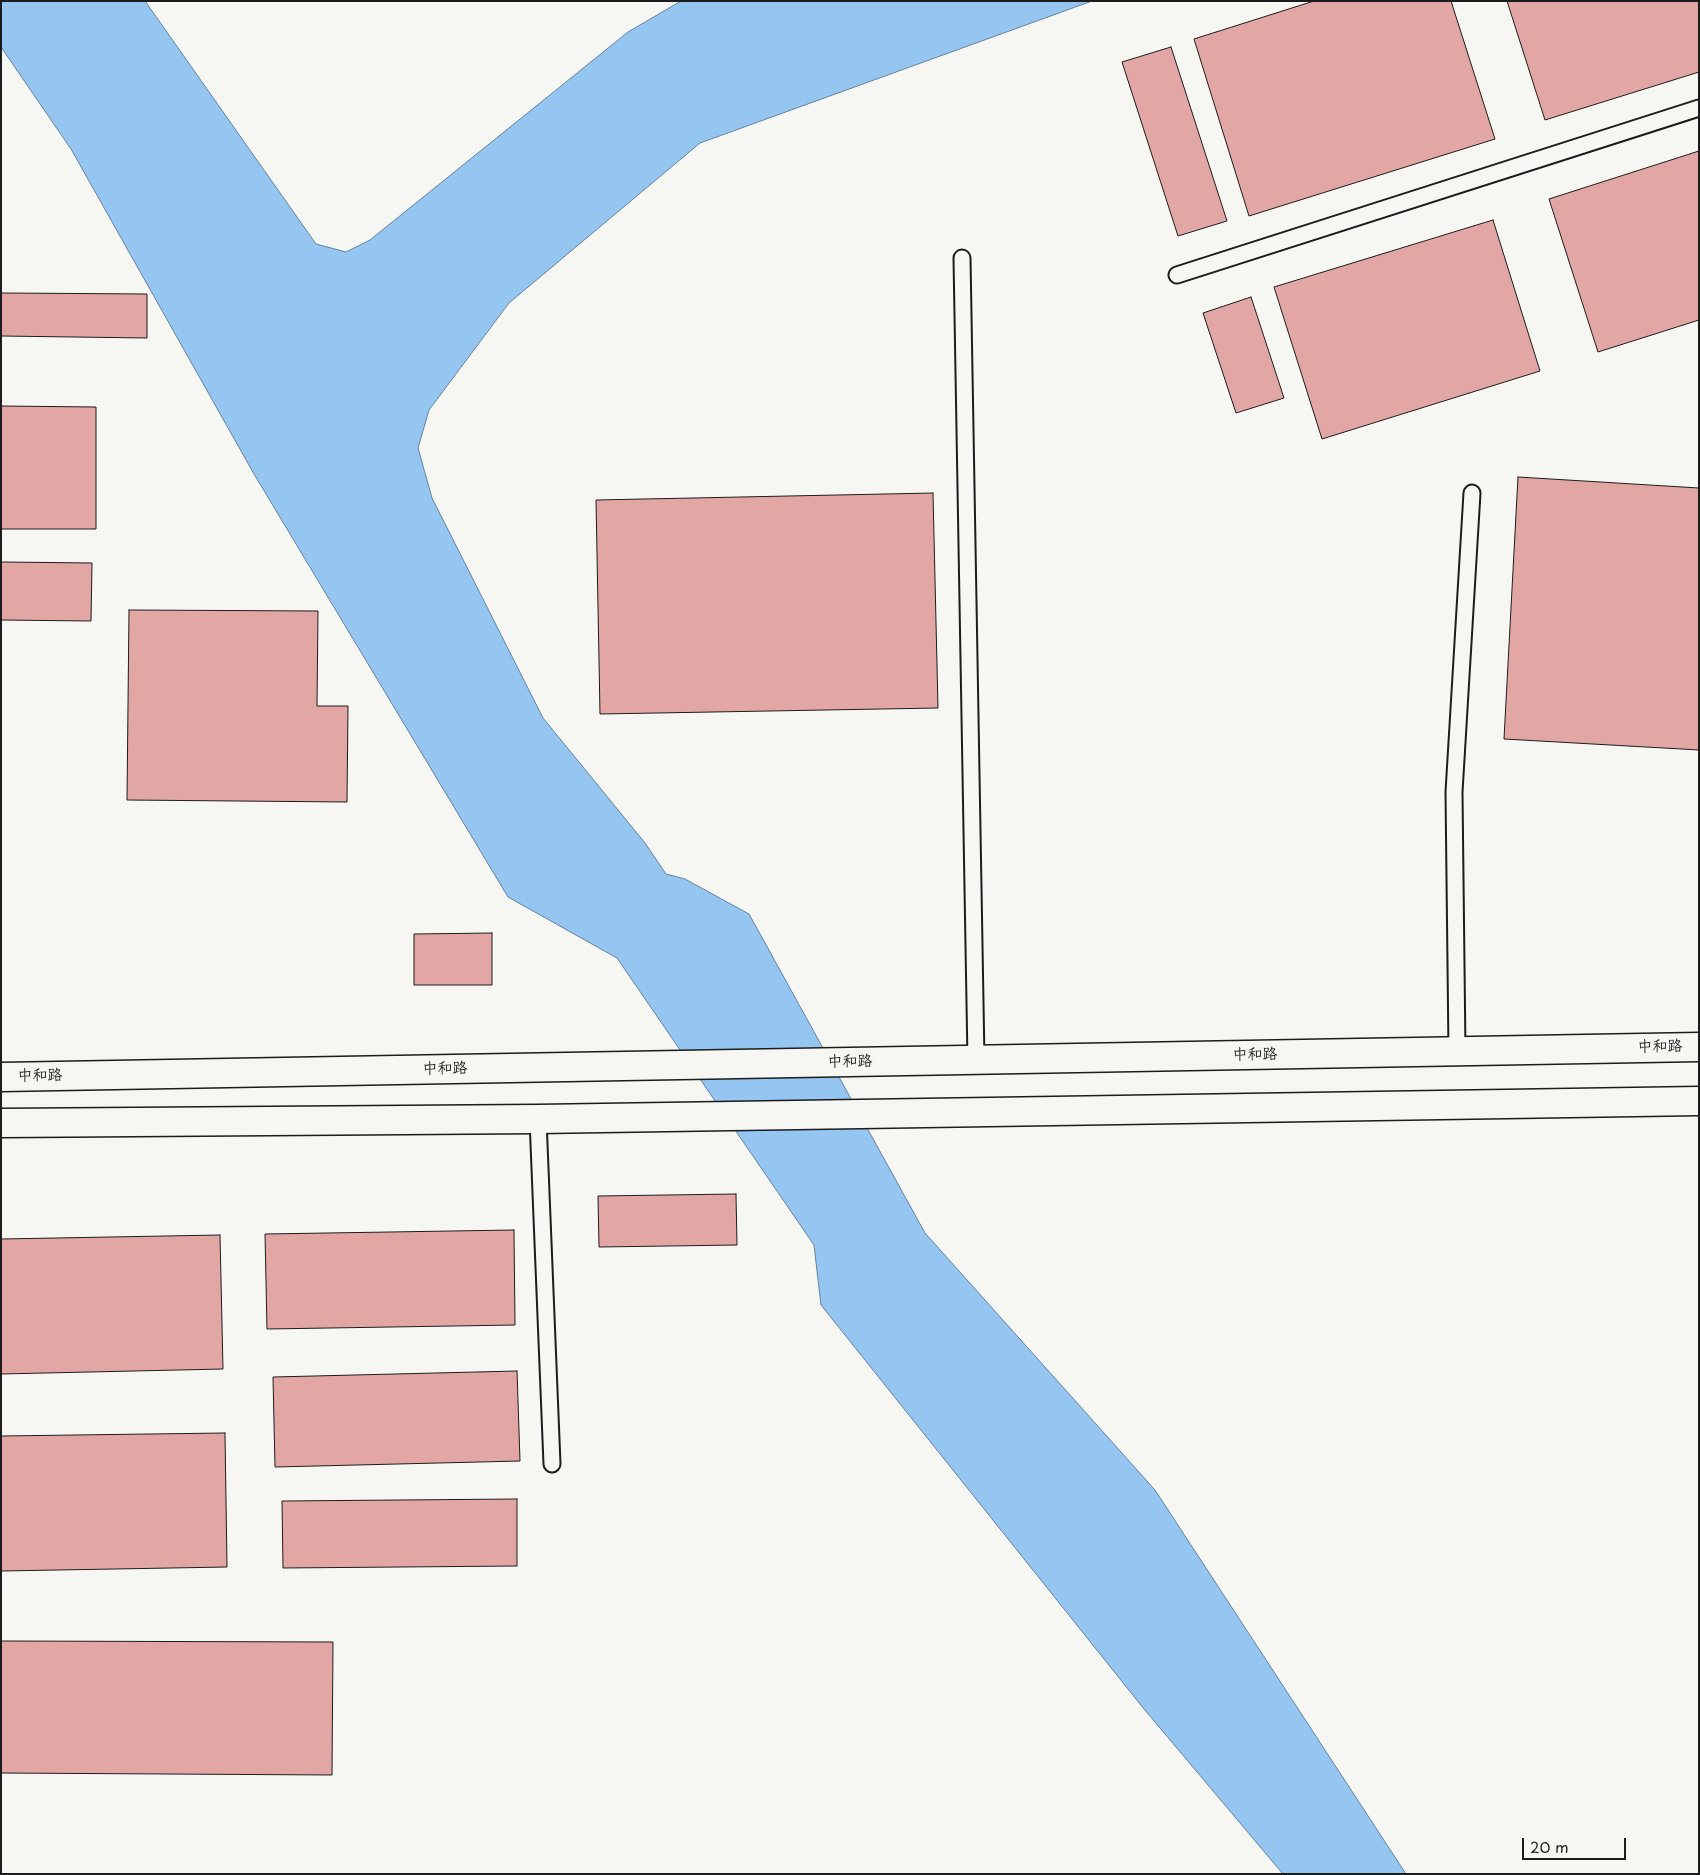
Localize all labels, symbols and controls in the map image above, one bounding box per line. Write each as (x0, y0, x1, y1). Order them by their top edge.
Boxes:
street label: 中和路 (1637, 1038, 1683, 1056)
street label: 中和路 (1232, 1046, 1278, 1064)
street label: 中和路 (827, 1053, 873, 1071)
street label: 中和路 (422, 1060, 468, 1078)
street label: 中和路 (17, 1067, 63, 1085)
scale bar (1525, 1828, 1629, 1860)
text: 20 m (1530, 1835, 1569, 1858)

